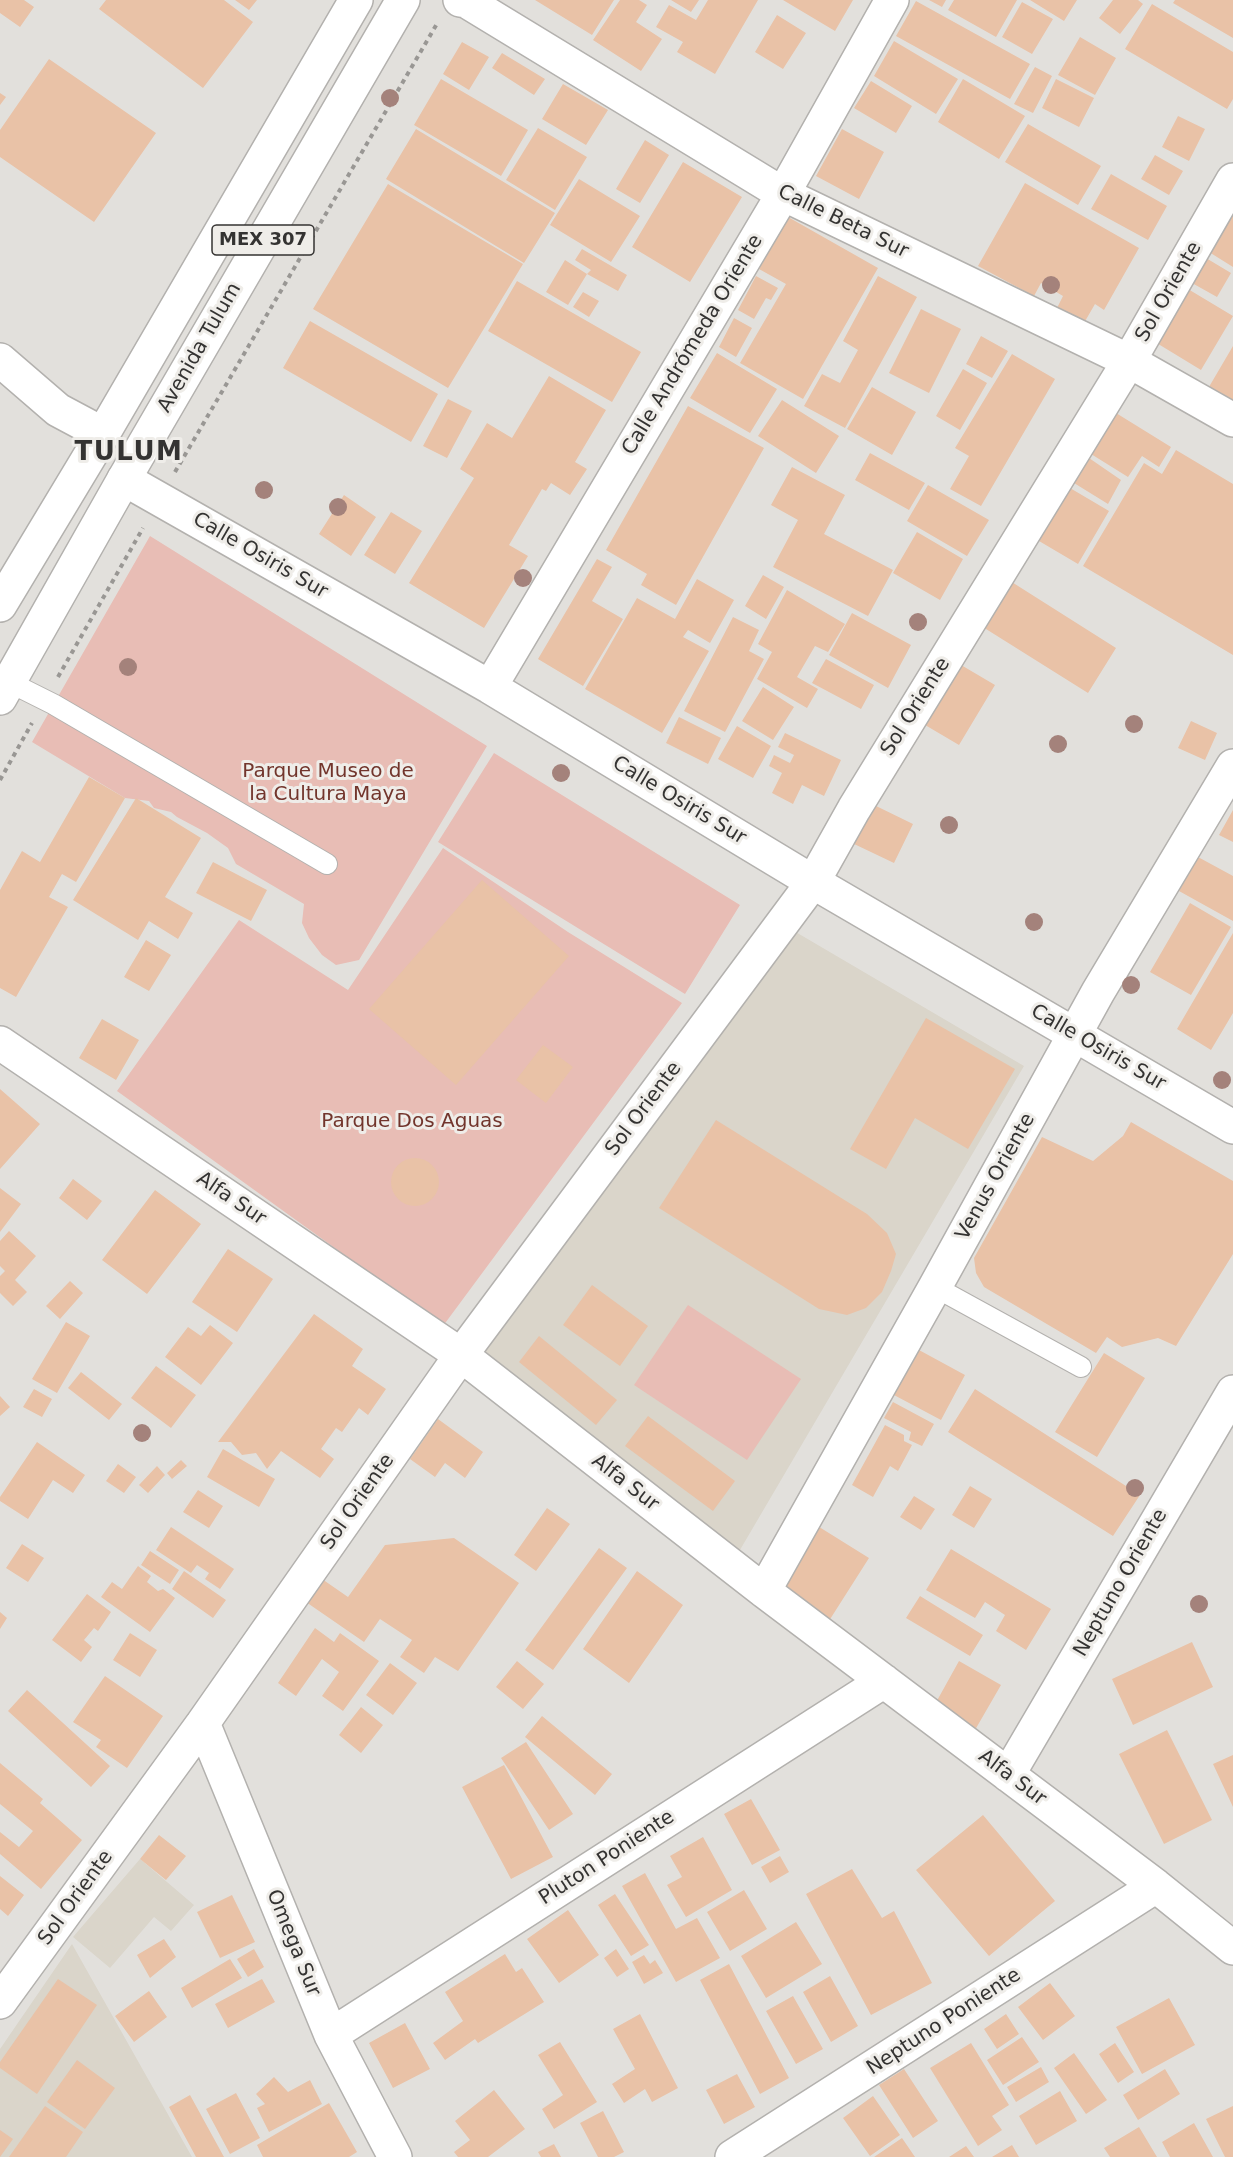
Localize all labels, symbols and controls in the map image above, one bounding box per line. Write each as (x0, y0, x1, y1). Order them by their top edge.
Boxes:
street label: Calle Beta Sur (774, 180, 912, 264)
road number: MEX 307 (212, 225, 314, 255)
street label: Calle Andrómeda Oriente (618, 230, 768, 460)
street label: Sol Oriente (1131, 238, 1207, 346)
street label: Avenida Tulum (153, 279, 247, 417)
district label: TULUM (75, 437, 183, 469)
street label: Calle Osiris Sur (188, 508, 332, 604)
street label: Sol Oriente (876, 653, 956, 761)
street label: Calle Osiris Sur (608, 752, 750, 850)
park label: Parque Museo de la Cultura Maya (242, 760, 414, 807)
street label: Calle Osiris Sur (1026, 1000, 1170, 1096)
street label: Sol Oriente (601, 1057, 687, 1161)
street label: Venus Oriente (951, 1109, 1041, 1245)
park label: Parque Dos Aguas (321, 1110, 503, 1134)
street label: Alfa Sur (192, 1167, 270, 1231)
street label: Sol Oriente (316, 1449, 400, 1555)
street label: Alfa Sur (587, 1449, 663, 1517)
street label: Neptuno Oriente (1069, 1505, 1173, 1661)
street label: Alfa Sur (973, 1745, 1051, 1811)
street label: Pluton Poniente (535, 1805, 679, 1911)
street label: Sol Oriente (34, 1846, 118, 1950)
street label: Omega Sur (261, 1886, 325, 2000)
street label: Neptuno Poniente (863, 1963, 1025, 2081)

